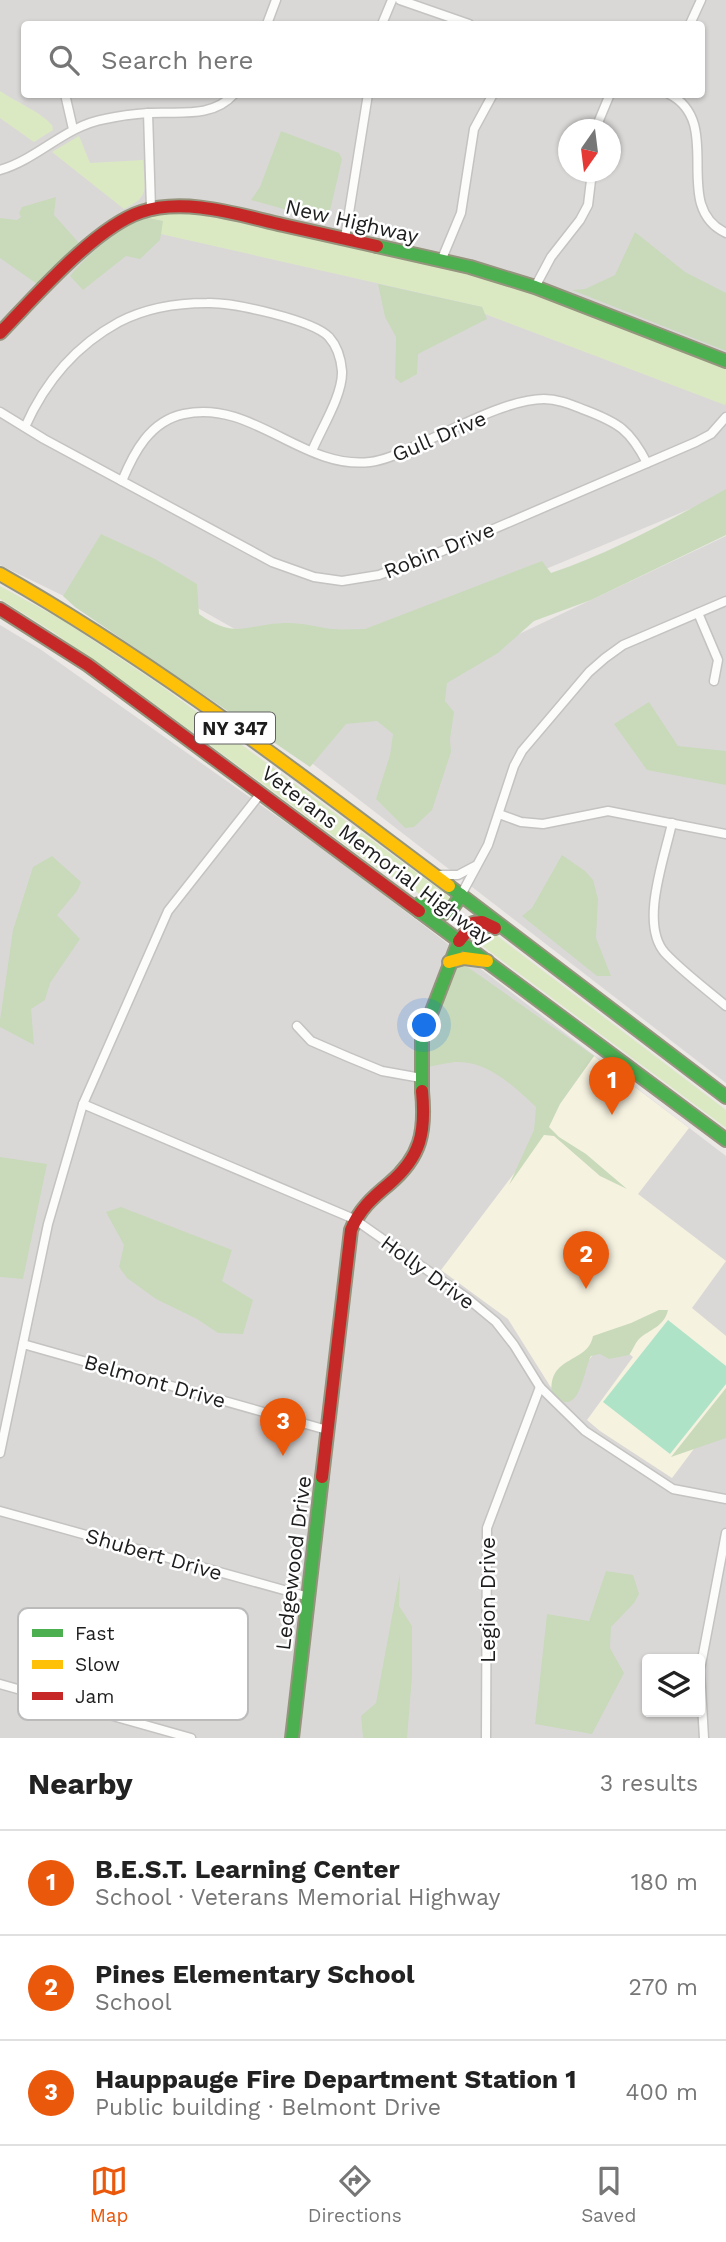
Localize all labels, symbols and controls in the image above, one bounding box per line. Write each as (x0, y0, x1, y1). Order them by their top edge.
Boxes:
search box (21, 21, 705, 98)
icon: search (45, 41, 83, 79)
text: Search here (101, 45, 253, 75)
north arrow (558, 119, 621, 182)
street label: New Highway (283, 194, 421, 248)
street label: Gull Drive (388, 405, 490, 467)
street label: Robin Drive (380, 516, 498, 584)
road number: NY 347 (195, 712, 275, 744)
street label: Veterans Memorial Highway (257, 760, 497, 950)
your location (407, 1008, 441, 1042)
pin: 1 (589, 1057, 635, 1115)
street label: Holly Drive (376, 1230, 480, 1314)
pin: 2 (563, 1231, 609, 1289)
street label: Belmont Drive (81, 1349, 229, 1413)
pin: 3 (260, 1398, 306, 1456)
street label: Ledgewood Drive (270, 1474, 316, 1652)
street label: Shubert Drive (83, 1523, 225, 1585)
street label: Legion Drive (475, 1537, 500, 1663)
legend (18, 1608, 248, 1720)
text: Fast (75, 1622, 114, 1645)
text: Slow (75, 1653, 120, 1676)
map controls (642, 1654, 705, 1717)
button: layers (642, 1654, 705, 1717)
text: Jam (75, 1685, 114, 1708)
text: Nearby (28, 1766, 133, 1801)
text: 3 results (600, 1770, 698, 1797)
text: B.E.S.T. Learning Center (95, 1854, 400, 1884)
text: 1 (46, 1869, 56, 1896)
text: 180 m (631, 1869, 698, 1896)
text: School · Veterans Memorial Highway (95, 1884, 500, 1911)
text: Pines Elementary School (95, 1959, 415, 1989)
text: 2 (44, 1974, 58, 2001)
text: 270 m (629, 1974, 698, 2001)
text: School (95, 1989, 172, 2016)
text: Hauppauge Fire Department Station 1 (95, 2064, 577, 2094)
text: 3 (44, 2079, 58, 2106)
text: 400 m (626, 2079, 698, 2106)
text: Public building · Belmont Drive (95, 2094, 441, 2121)
tab: Map (90, 2162, 128, 2227)
tab: Directions (308, 2162, 402, 2227)
tab: Saved (581, 2162, 636, 2227)

